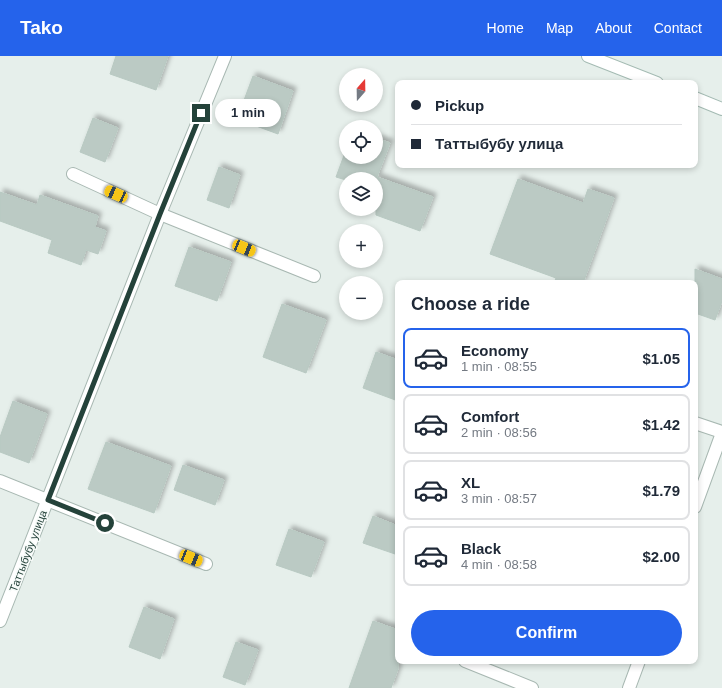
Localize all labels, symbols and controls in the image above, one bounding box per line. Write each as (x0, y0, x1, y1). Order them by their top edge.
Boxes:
text: Tako (20, 17, 63, 38)
text: Home (487, 20, 524, 36)
text: Map (546, 20, 573, 36)
text: About (595, 20, 632, 36)
text: Contact (654, 20, 702, 36)
north arrow (339, 68, 383, 112)
map controls (339, 68, 383, 320)
text: Pickup (435, 97, 484, 114)
callout: 1 min (215, 99, 281, 127)
route end (192, 104, 210, 122)
text: 1 min (231, 105, 265, 120)
button: locate (339, 120, 383, 164)
text: Таттыбубу улица (435, 135, 563, 152)
button: layers (339, 172, 383, 216)
car (103, 184, 129, 204)
button: + (339, 224, 383, 268)
car (231, 238, 257, 258)
button: − (339, 276, 383, 320)
text: Choose a ride (411, 294, 530, 314)
icon: car (413, 340, 449, 376)
text: Economy (461, 342, 529, 359)
text: $1.05 (642, 350, 680, 367)
text: 1 min · 08:55 (461, 359, 537, 374)
icon: car (413, 406, 449, 442)
text: Comfort (461, 408, 519, 425)
text: $1.42 (642, 416, 680, 433)
text: 2 min · 08:56 (461, 425, 537, 440)
icon: car (413, 472, 449, 508)
text: XL (461, 474, 480, 491)
text: $1.79 (642, 482, 680, 499)
text: 3 min · 08:57 (461, 491, 537, 506)
street label: Таттыбубу улица (7, 508, 49, 594)
route start (96, 514, 114, 532)
icon: car (413, 538, 449, 574)
text: Black (461, 540, 501, 557)
car (178, 548, 204, 568)
text: $2.00 (642, 548, 680, 565)
text: 4 min · 08:58 (461, 557, 537, 572)
button: Confirm (411, 610, 682, 656)

